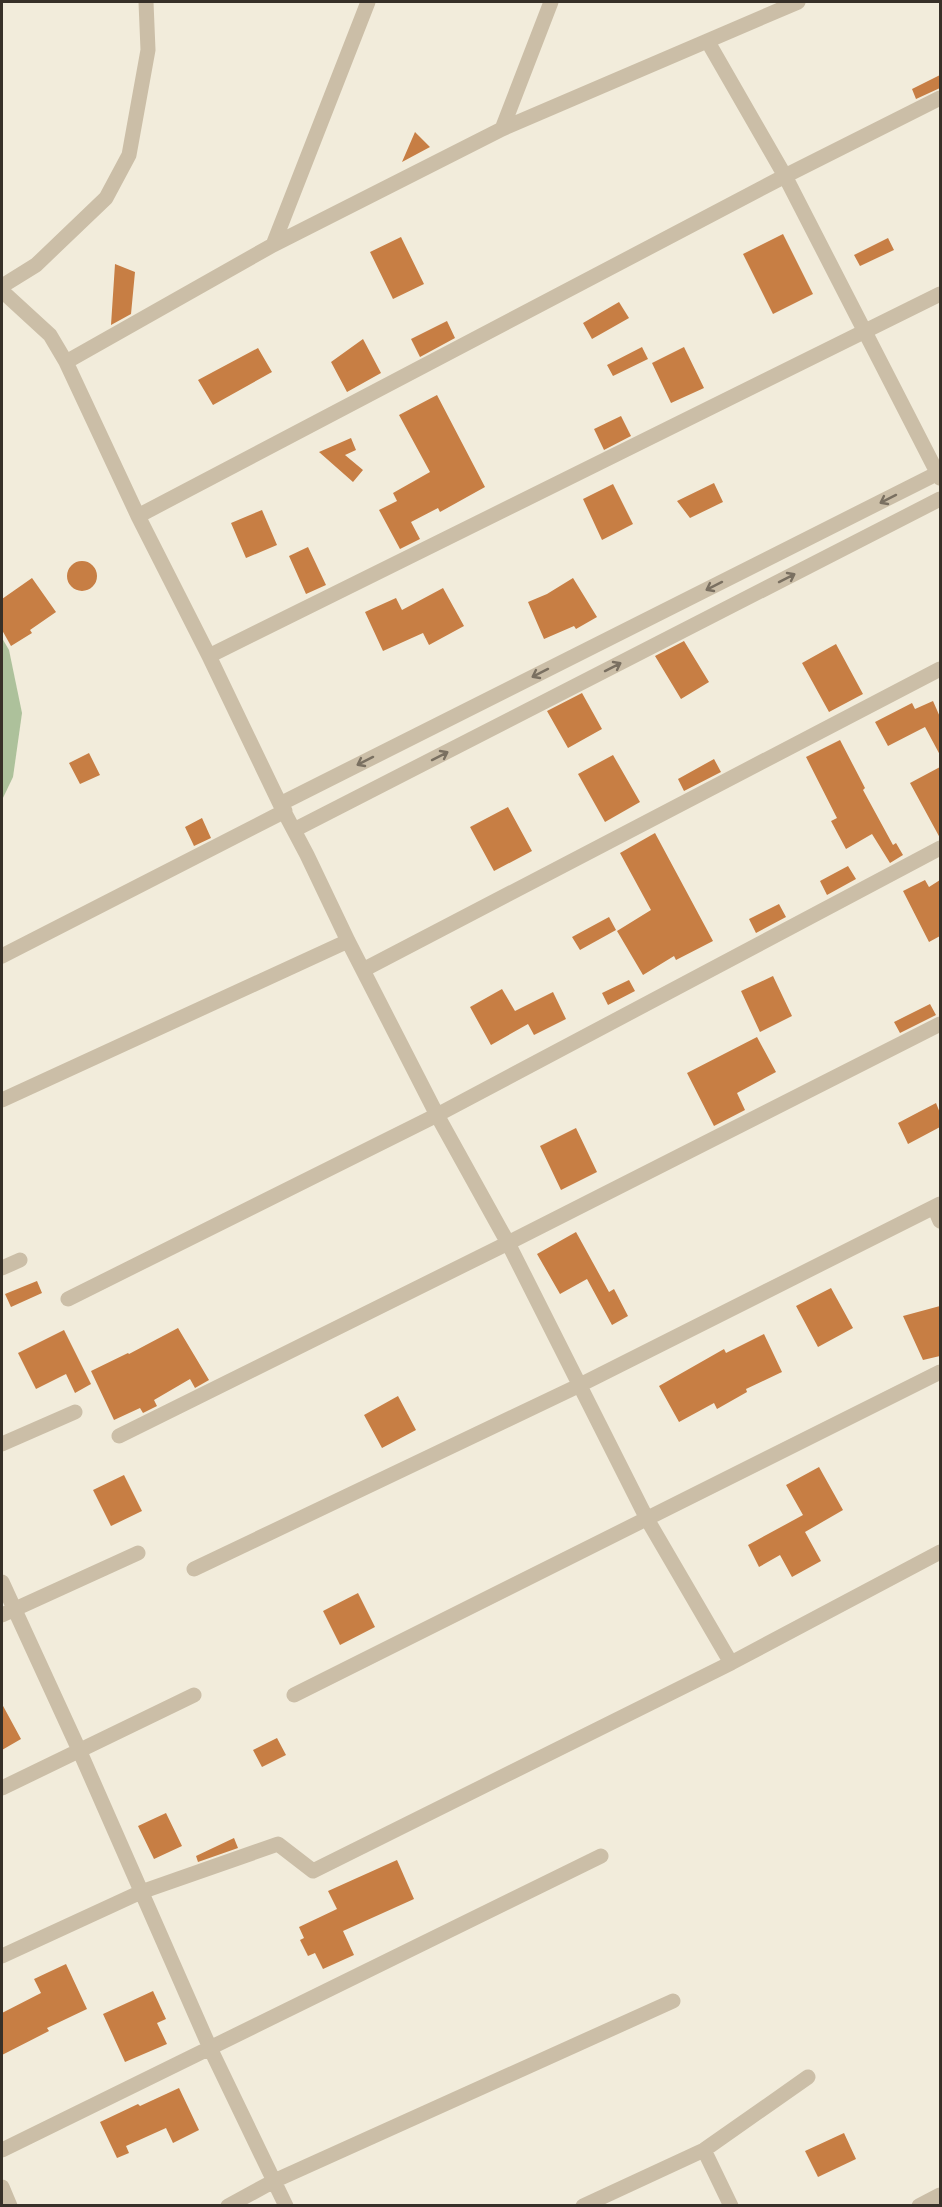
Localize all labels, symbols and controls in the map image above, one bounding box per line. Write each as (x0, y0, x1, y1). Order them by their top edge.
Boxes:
one-way arrow (880, 493, 898, 505)
one-way arrow (777, 571, 795, 583)
one-way arrow (706, 580, 723, 592)
one-way arrow (604, 660, 622, 672)
one-way arrow (531, 668, 549, 680)
one-way arrow (430, 749, 448, 761)
one-way arrow (357, 756, 375, 767)

